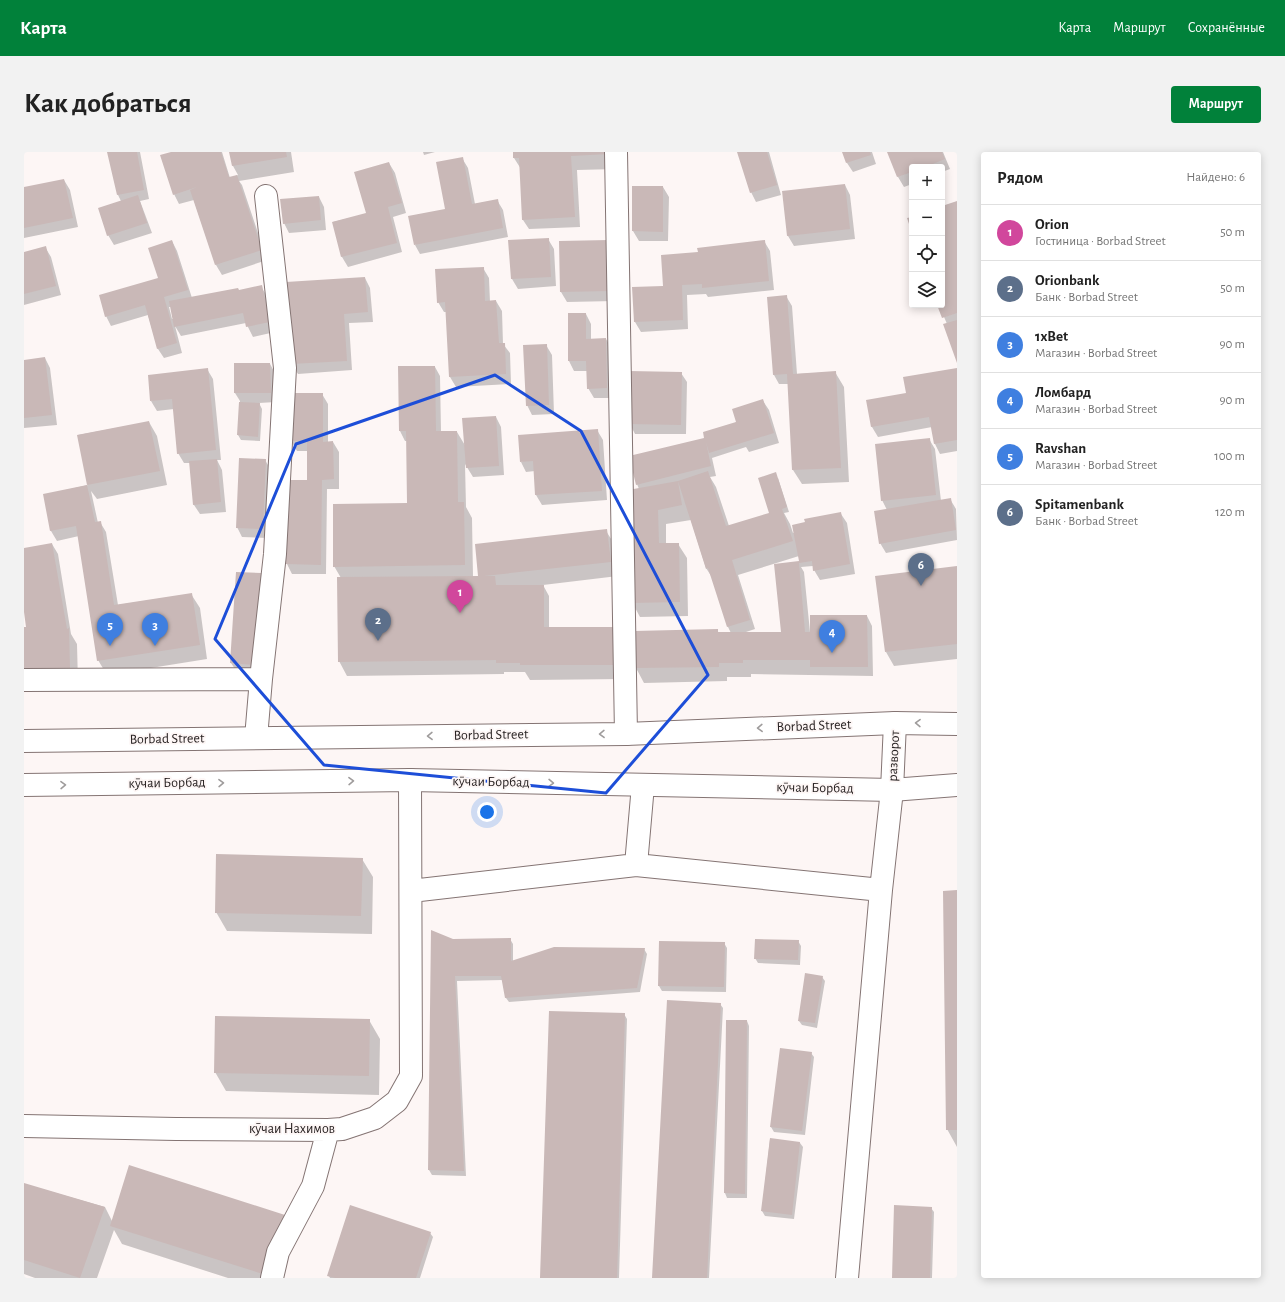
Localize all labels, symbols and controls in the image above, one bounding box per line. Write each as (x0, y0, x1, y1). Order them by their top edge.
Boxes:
text: Карта (20, 19, 67, 38)
text: Карта (1058, 21, 1091, 35)
text: Маршрут (1113, 21, 1166, 35)
text: Сохранённые (1188, 21, 1265, 35)
button: Маршрут (1171, 86, 1261, 123)
text: Как добраться (24, 90, 192, 118)
map controls (909, 164, 945, 308)
button: + (909, 164, 945, 200)
text: Рядом (997, 169, 1043, 186)
text: Найдено: 6 (1186, 171, 1245, 184)
button: − (909, 200, 945, 236)
text: Orion (1035, 217, 1069, 232)
text: 1 (1008, 226, 1012, 239)
text: 50 m (1220, 226, 1245, 239)
text: Гостиница · Borbad Street (1035, 235, 1166, 248)
button: locate (909, 236, 945, 272)
button: layers (909, 272, 945, 308)
text: Orionbank (1035, 273, 1099, 288)
text: 2 (1007, 282, 1013, 295)
text: 50 m (1220, 282, 1245, 295)
text: Банк · Borbad Street (1035, 291, 1138, 304)
text: 1xBet (1035, 329, 1068, 344)
text: 3 (1007, 338, 1013, 351)
text: 90 m (1219, 338, 1245, 351)
text: Магазин · Borbad Street (1035, 347, 1157, 360)
text: Ломбард (1035, 385, 1091, 400)
text: 4 (1007, 394, 1013, 407)
text: 90 m (1219, 394, 1245, 407)
text: Магазин · Borbad Street (1035, 403, 1157, 416)
text: Ravshan (1035, 441, 1086, 456)
text: 5 (1007, 450, 1013, 463)
text: 100 m (1214, 450, 1245, 463)
text: Магазин · Borbad Street (1035, 459, 1157, 472)
text: Spitamenbank (1035, 497, 1124, 512)
text: 6 (1007, 506, 1013, 519)
text: 120 m (1215, 506, 1245, 519)
text: Банк · Borbad Street (1035, 515, 1138, 528)
pin: 6 (908, 553, 934, 586)
pin: 1 (447, 580, 473, 613)
pin: 2 (365, 608, 391, 641)
pin: 5 (97, 613, 123, 646)
pin: 3 (142, 613, 168, 646)
pin: 4 (819, 620, 845, 653)
street label: Borbad Street (776, 718, 852, 734)
one-way arrow (915, 719, 921, 727)
one-way arrow (757, 724, 763, 733)
street label: Borbad Street (453, 727, 529, 743)
street label: разворот (886, 729, 902, 782)
one-way arrow (599, 730, 605, 738)
street label: Borbad Street (129, 731, 205, 747)
one-way arrow (427, 732, 433, 740)
street label: кӯчаи Борбад (452, 774, 530, 790)
street label: кӯчаи Борбад (128, 775, 206, 791)
one-way arrow (348, 777, 354, 785)
one-way arrow (218, 779, 224, 787)
one-way arrow (548, 779, 554, 787)
street label: кӯчаи Борбад (776, 780, 854, 796)
one-way arrow (60, 781, 66, 789)
your location (477, 802, 497, 822)
street label: кӯчаи Нахимов (249, 1122, 335, 1136)

